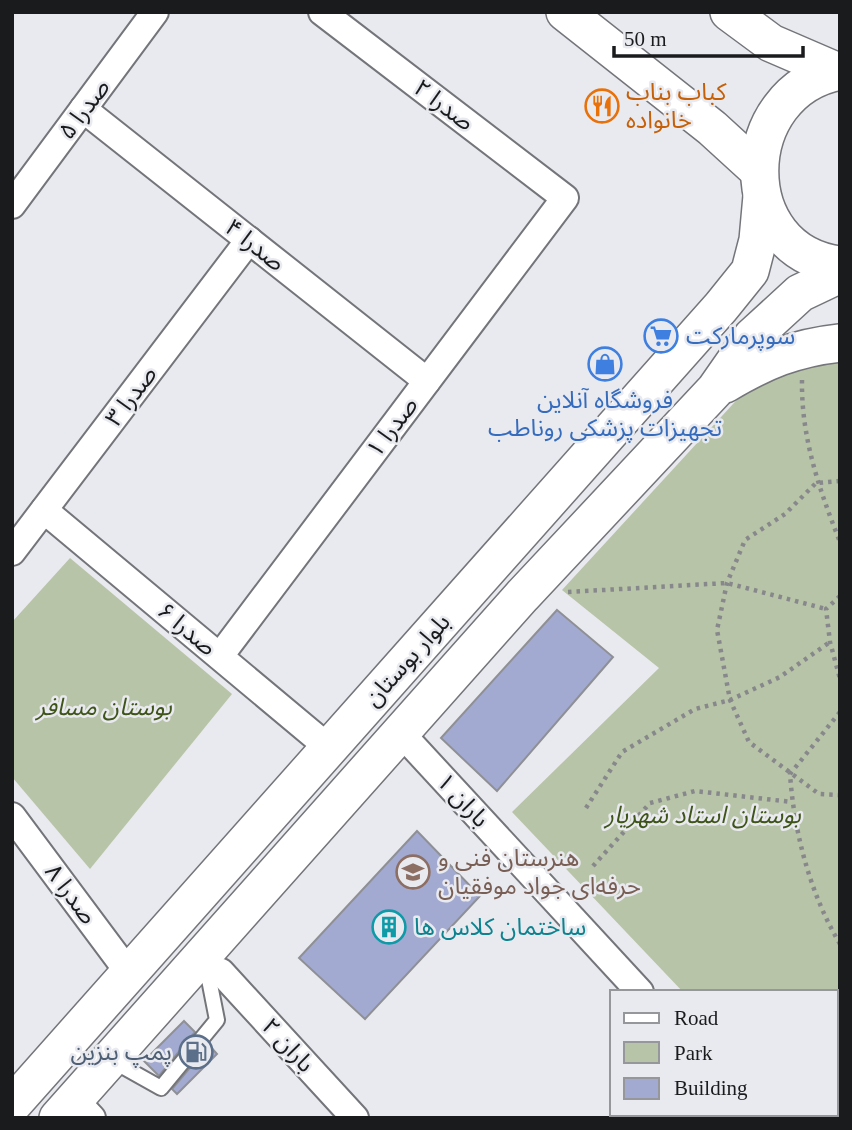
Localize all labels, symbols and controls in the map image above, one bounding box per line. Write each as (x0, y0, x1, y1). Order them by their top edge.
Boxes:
scale bar (614, 14, 803, 58)
text: 50 m (624, 27, 667, 51)
street label: صدرا ۵ (53, 74, 116, 145)
street label: صدرا ۲ (408, 74, 479, 137)
place label: کباب بناب خانواده (626, 79, 728, 134)
restaurant icon: کباب بناب خانواده (583, 87, 621, 125)
street label: صدرا ۴ (220, 214, 290, 277)
supermarket icon: سوپرمارکت (642, 317, 680, 355)
place label: سوپرمارکت (686, 323, 795, 351)
shop icon: فروشگاه آنلاین تجهیزات پزشکی روناطب (586, 345, 624, 383)
street label: صدرا ۳ (100, 361, 163, 432)
place label: فروشگاه آنلاین تجهیزات پزشکی روناطب (488, 387, 722, 443)
street label: صدرا ۱ (361, 392, 424, 463)
street label: صدرا ۶ (152, 597, 221, 662)
street label: بلوار بوستان (359, 609, 456, 712)
park label: بوستان مسافر (34, 694, 172, 721)
street label: باران ۱ (431, 768, 494, 833)
park label: بوستان استاد شهریار (603, 802, 801, 829)
place label: هنرستان فنی و حرفه‌ای جواد موفقیان (438, 845, 641, 900)
school or university icon: هنرستان فنی و حرفه‌ای جواد موفقیان (394, 853, 432, 891)
street label: صدرا ۸ (39, 859, 102, 930)
building icon: ساختمان کلاس ها (370, 908, 408, 946)
place label: ساختمان کلاس ها (414, 914, 586, 941)
legend (610, 990, 838, 1116)
text: Road (674, 1006, 719, 1030)
street label: باران ۲ (256, 1013, 319, 1078)
fuel station icon: پمپ بنزین (177, 1033, 215, 1071)
place label: پمپ بنزین (71, 1039, 172, 1068)
text: Park (674, 1041, 713, 1065)
text: Building (674, 1076, 748, 1100)

